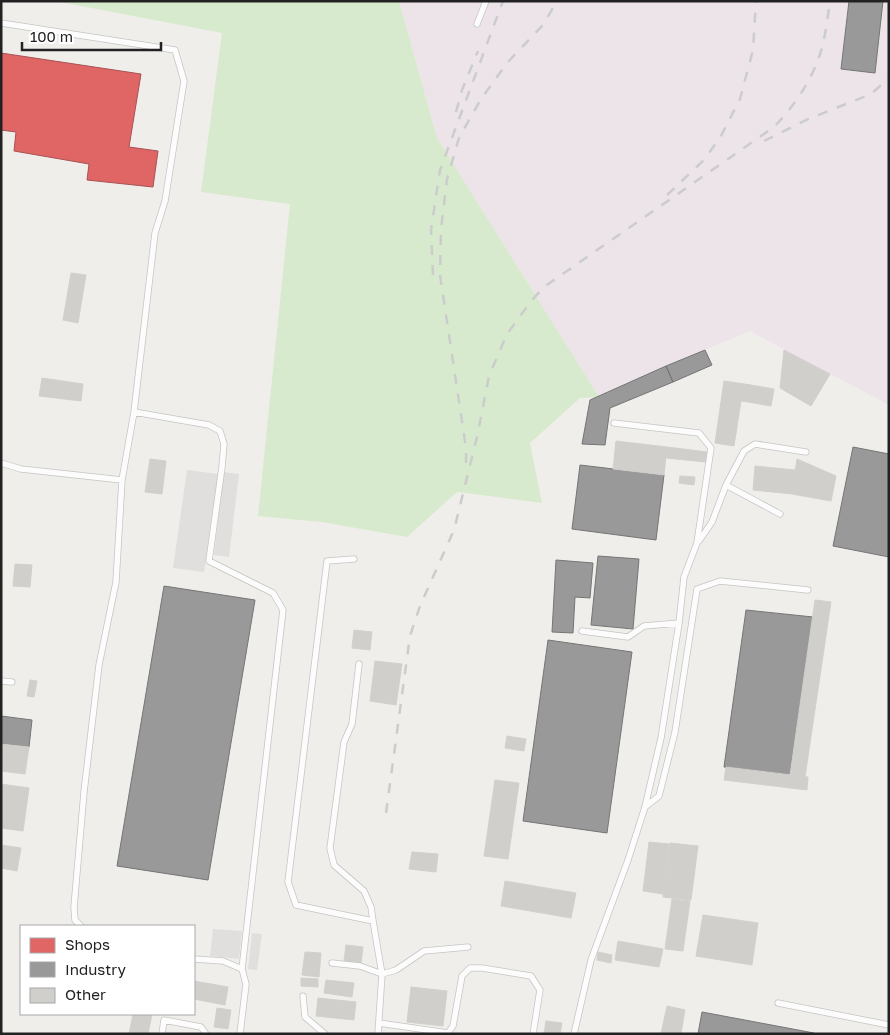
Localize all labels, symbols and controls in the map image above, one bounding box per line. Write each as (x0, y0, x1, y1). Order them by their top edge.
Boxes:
scale bar (22, 20, 161, 52)
text: 100 m (30, 27, 73, 45)
legend (20, 925, 195, 1015)
text: Shops (65, 935, 110, 953)
text: Industry (65, 960, 126, 978)
text: Other (65, 985, 106, 1003)

